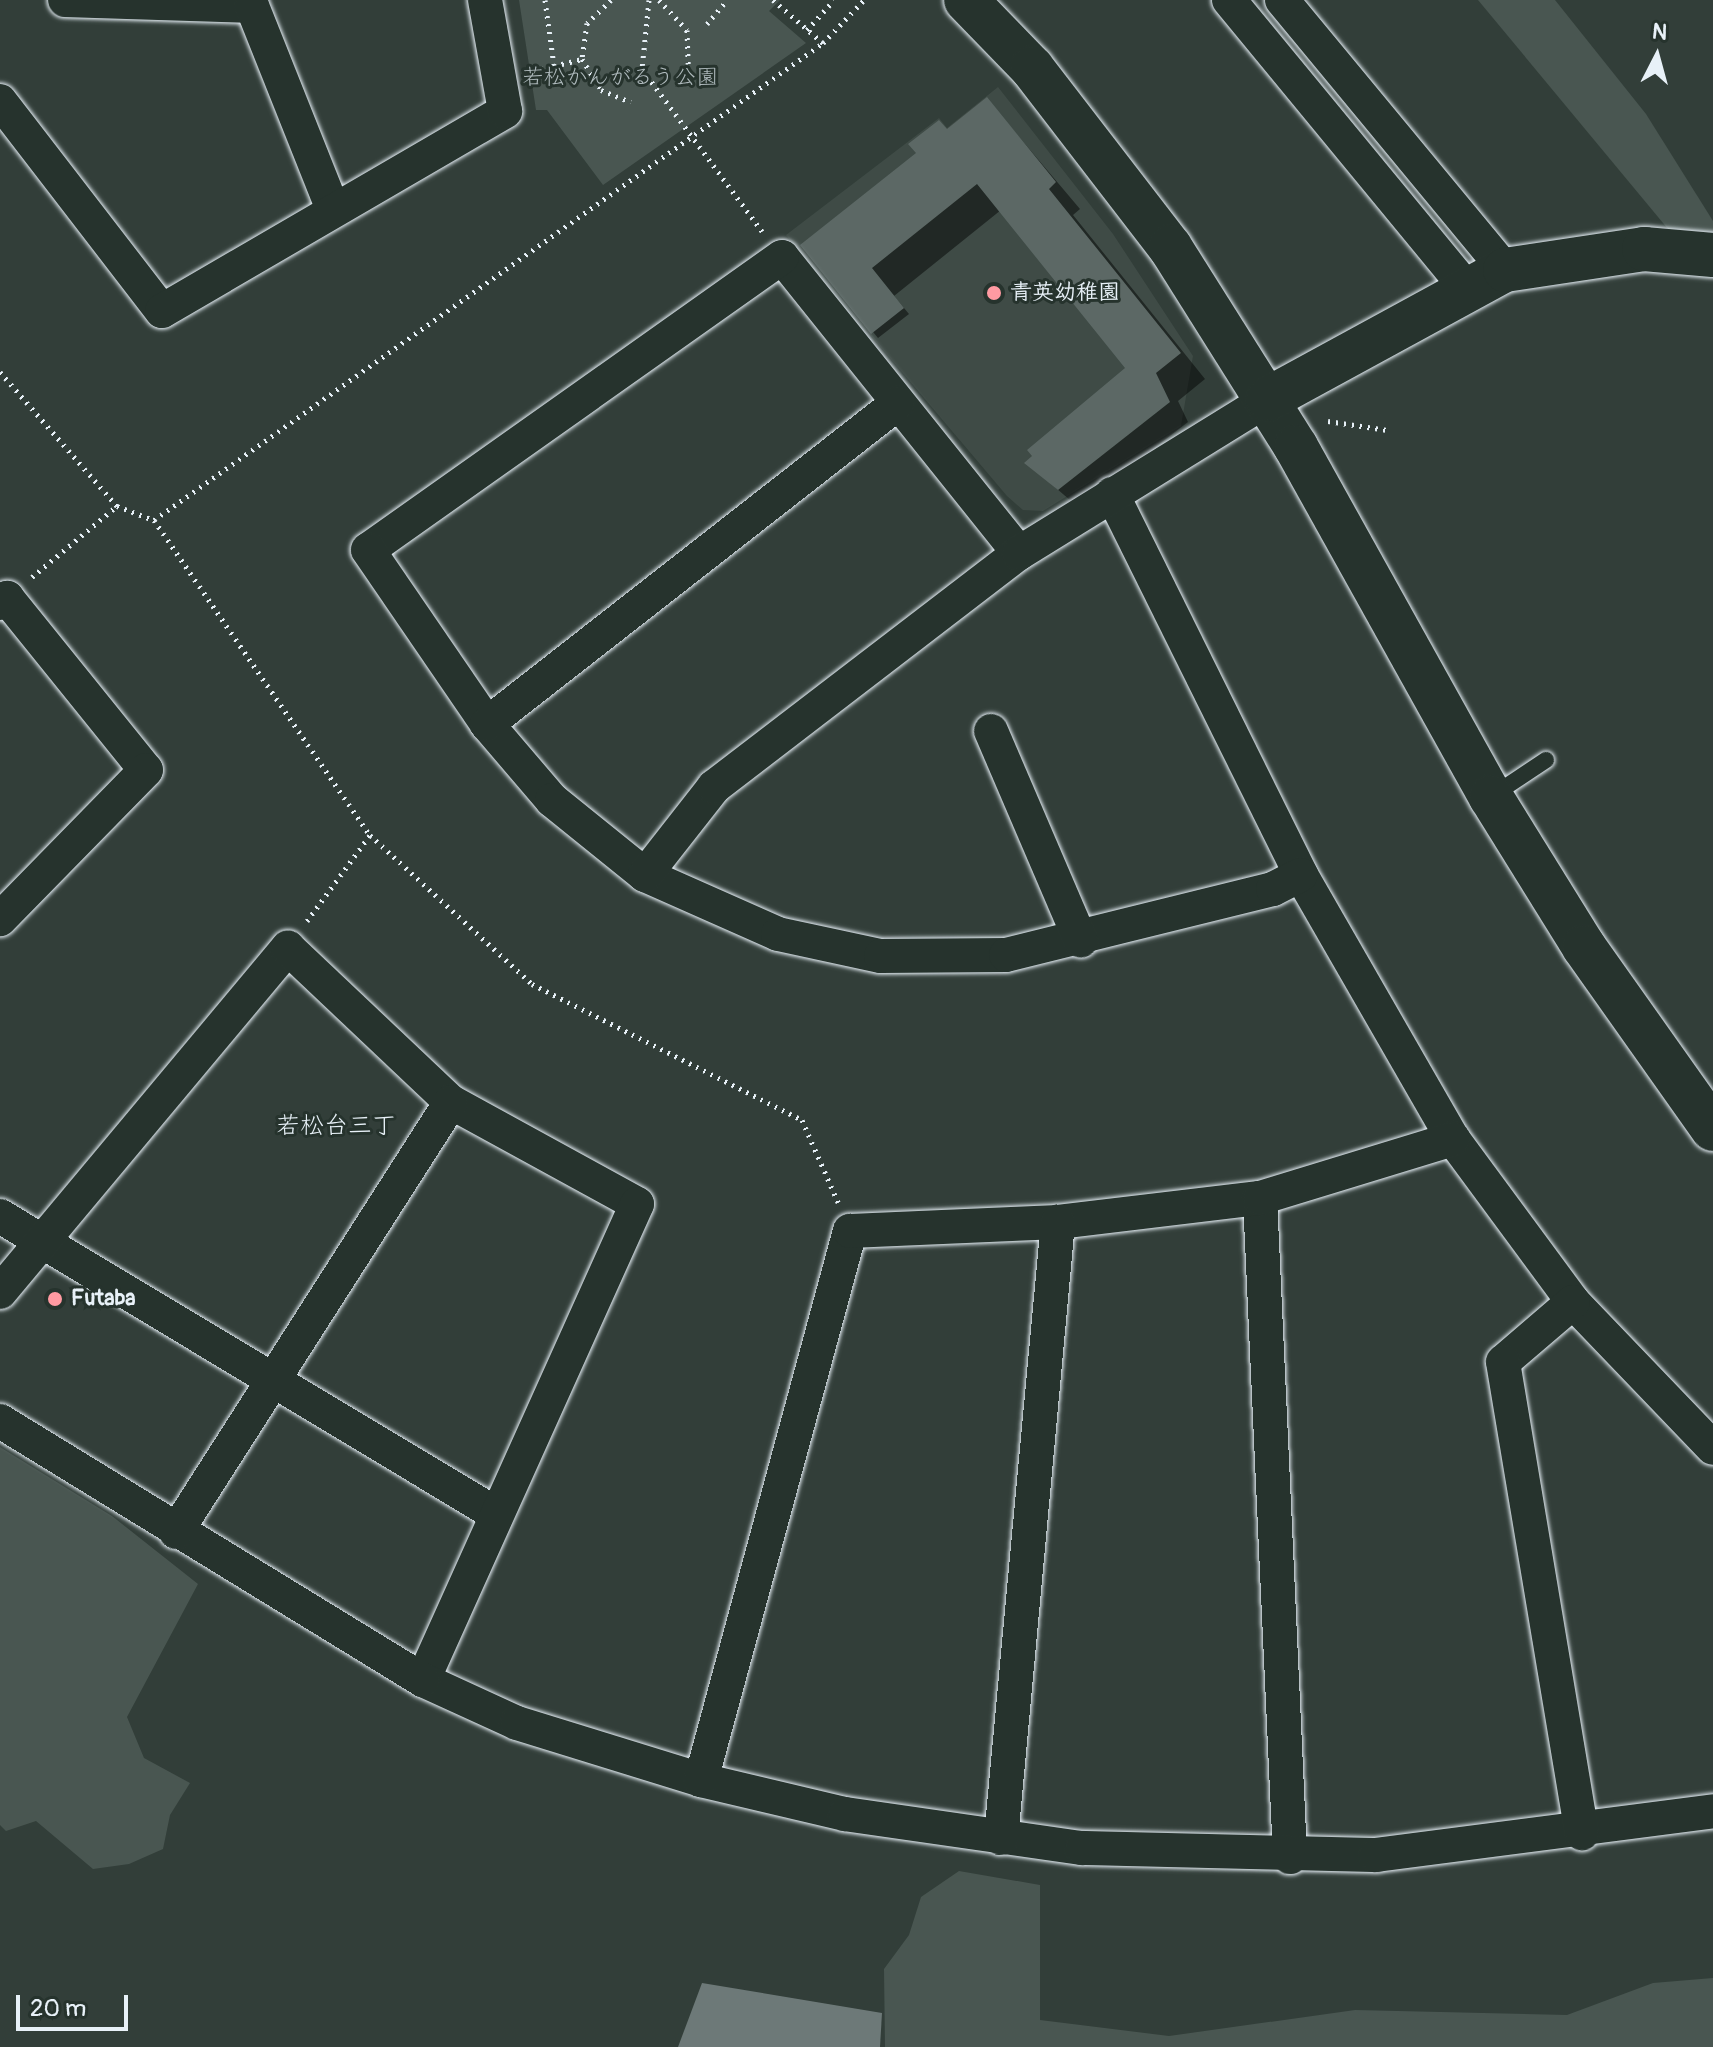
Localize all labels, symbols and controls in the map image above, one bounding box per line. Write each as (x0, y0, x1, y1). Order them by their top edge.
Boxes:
north arrow (1617, 16, 1697, 96)
text: N (1651, 17, 1668, 47)
park label: 若松かんがるう公園 (521, 65, 719, 91)
place label: 青英幼稚園 (1010, 280, 1120, 306)
marker: 青英幼稚園 (985, 284, 1003, 302)
district label: 若松台三丁 (276, 1112, 396, 1140)
place label: Futaba (71, 1286, 135, 1312)
marker: Futaba (46, 1290, 64, 1308)
scale bar (20, 1979, 132, 2029)
text: 20 m (30, 1994, 86, 2023)

